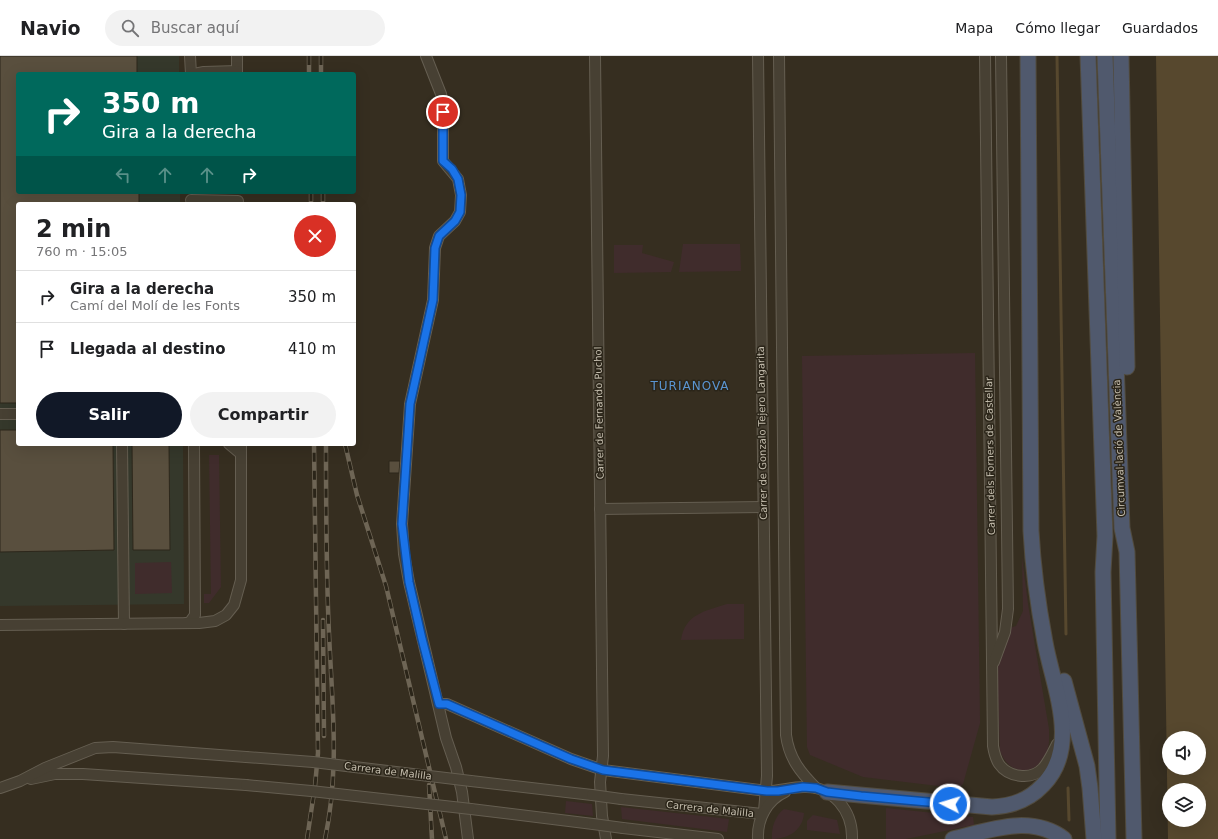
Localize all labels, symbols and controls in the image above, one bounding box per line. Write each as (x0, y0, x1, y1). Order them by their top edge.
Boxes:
search box (105, 10, 385, 46)
text: Navio (20, 17, 81, 39)
icon: search (119, 17, 141, 39)
text: Buscar aquí (151, 19, 239, 37)
text: Mapa (955, 20, 993, 36)
text: Cómo llegar (1015, 20, 1100, 36)
text: Guardados (1122, 20, 1198, 36)
text: 350 m (102, 87, 199, 120)
icon: right (36, 88, 88, 140)
pin (426, 95, 460, 129)
icon: arrive (432, 101, 454, 123)
text: Gira a la derecha (102, 121, 257, 142)
icon: left (112, 164, 134, 186)
icon: ahead (154, 164, 176, 186)
icon: ahead (196, 164, 218, 186)
icon: right (238, 164, 260, 186)
text: 2 min (36, 215, 111, 243)
button: close (294, 215, 336, 257)
text: 760 m · 15:05 (36, 244, 127, 259)
text: Gira a la derecha (70, 280, 214, 298)
icon: right (36, 286, 58, 308)
text: 350 m (288, 288, 336, 306)
text: Camí del Molí de les Fonts (70, 298, 240, 313)
icon: arrive (36, 338, 58, 360)
text: Llegada al destino (70, 340, 225, 358)
text: 410 m (288, 340, 336, 358)
street label: Carrer de Gonzalo Tejero Langarita (755, 346, 769, 520)
street label: Carrer de Fernando Puchol (592, 347, 606, 479)
street label: Carrer dels Forners de Castellar (983, 376, 997, 535)
district label: TURIANOVA (649, 379, 730, 393)
street label: Circumval·lació de València (1111, 379, 1127, 517)
button: Salir (36, 392, 182, 438)
button: Compartir (190, 392, 336, 438)
map controls (1162, 731, 1206, 827)
button: sound (1162, 731, 1206, 775)
street label: Carrera de Malilla (344, 760, 432, 782)
position arrow (929, 783, 971, 825)
button: layers (1162, 783, 1206, 827)
street label: Carrera de Malilla (666, 799, 754, 819)

